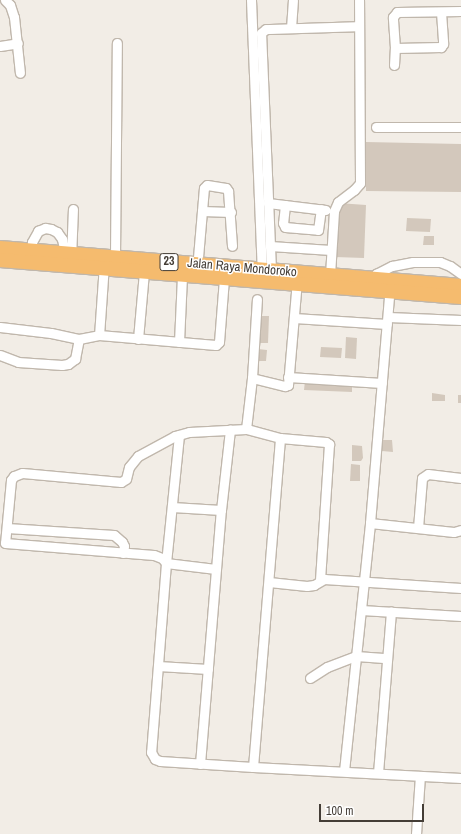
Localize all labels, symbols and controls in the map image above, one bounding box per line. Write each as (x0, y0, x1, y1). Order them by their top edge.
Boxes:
road number: 23 (159, 252, 179, 272)
street label: Jalan Raya Mondoroko (187, 255, 297, 281)
scale bar (321, 796, 426, 822)
text: 100 m (326, 803, 353, 819)

